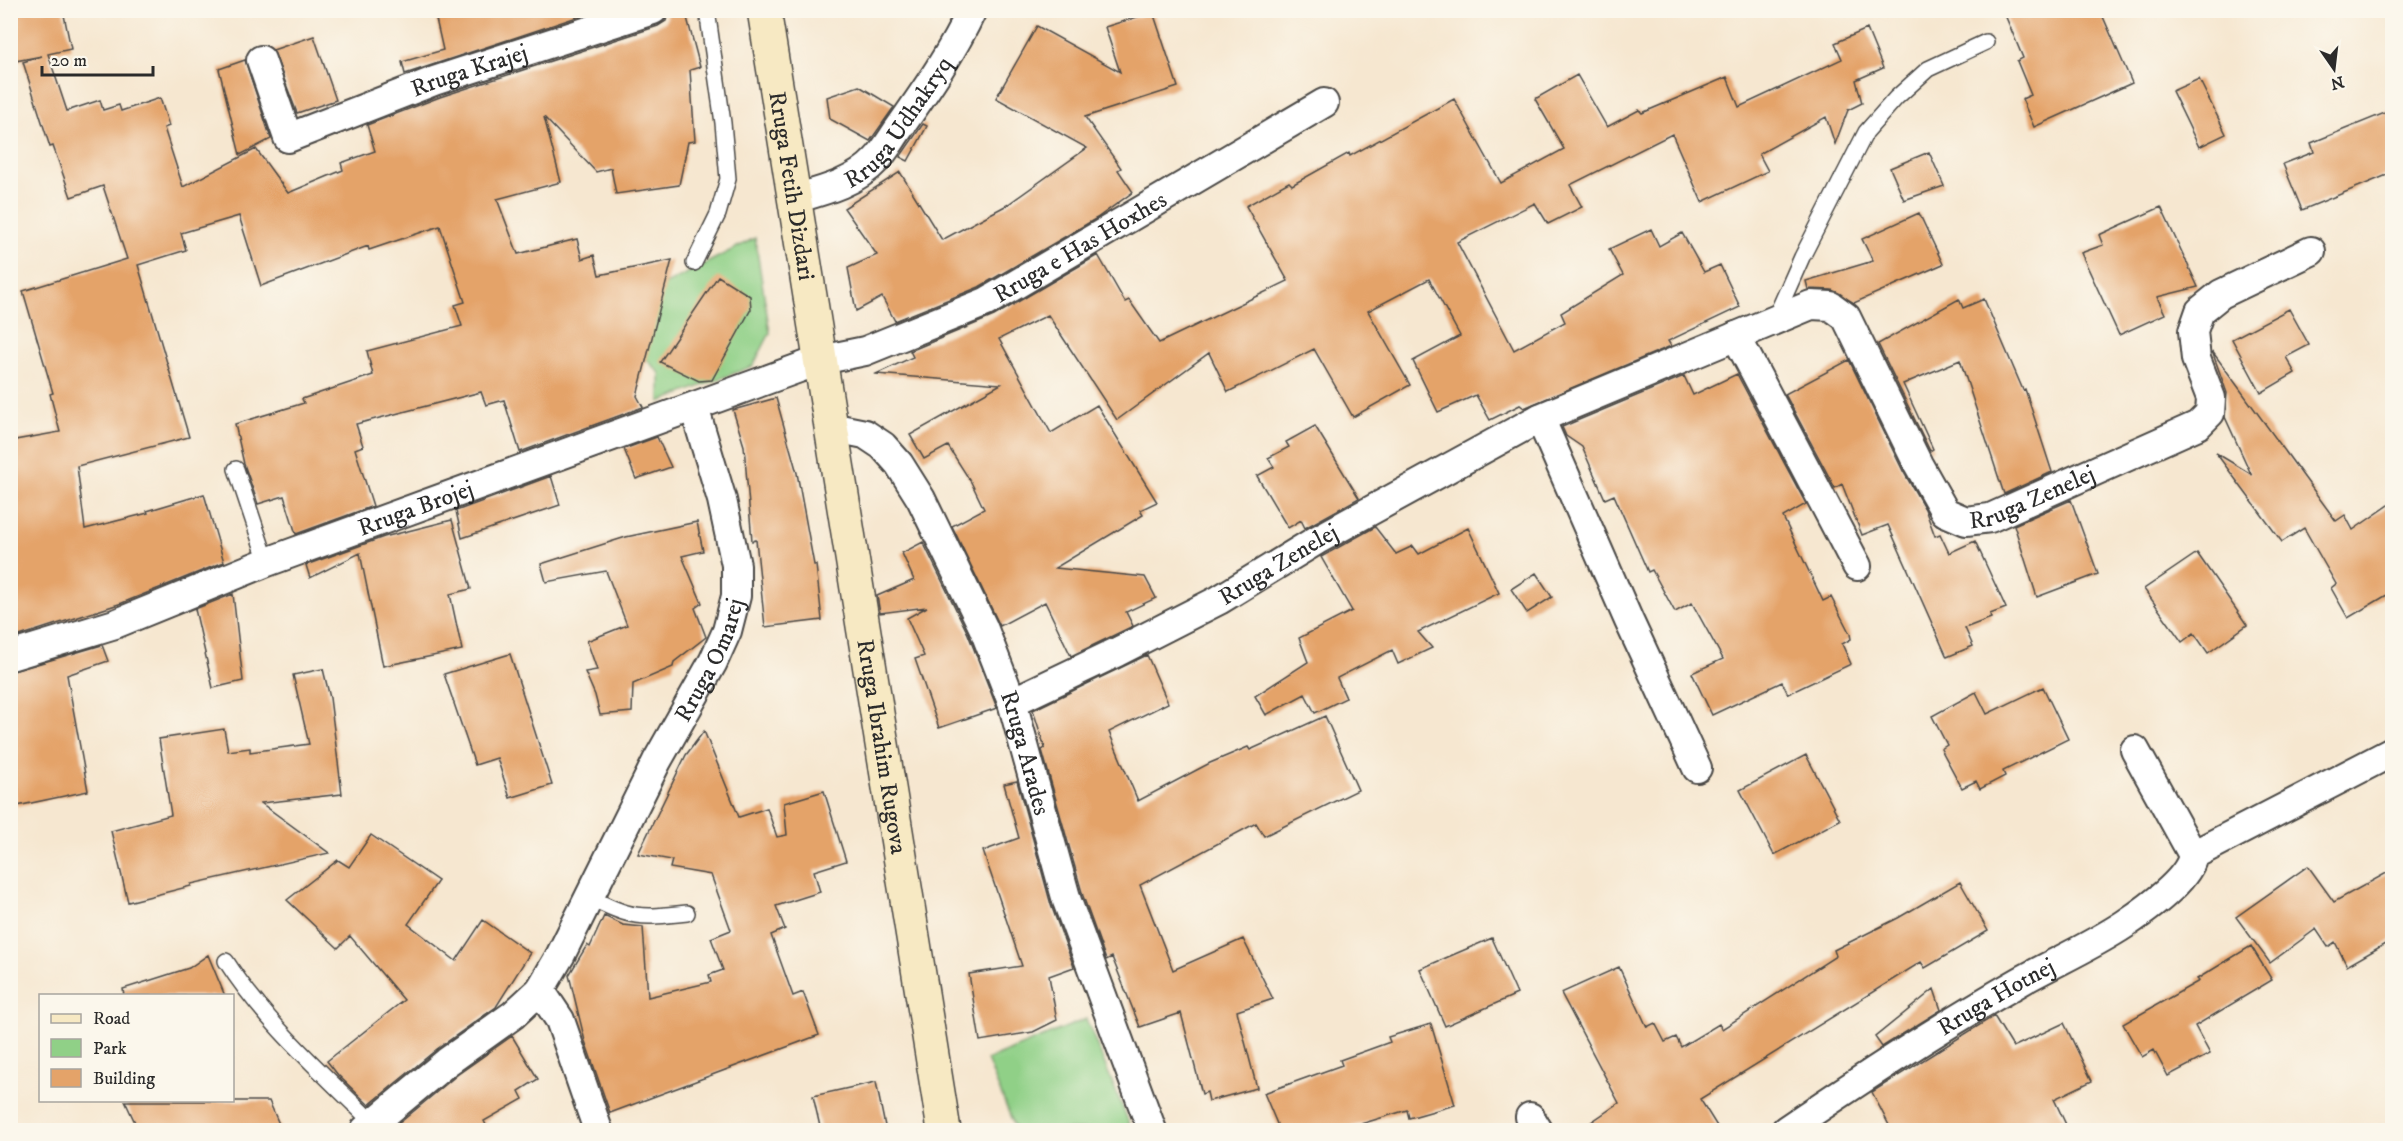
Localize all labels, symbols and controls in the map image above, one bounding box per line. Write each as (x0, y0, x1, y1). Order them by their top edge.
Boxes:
street label: Rruga Krajej (407, 38, 531, 105)
scale bar (42, 39, 153, 77)
north arrow (2304, 39, 2364, 99)
text: 20 m (51, 50, 87, 72)
street label: Rruga Udhakryq (839, 50, 960, 196)
text: N (2329, 71, 2346, 94)
street label: Rruga Fetih Dizdari (761, 89, 821, 283)
street label: Rruga e Has Hoxhes (988, 185, 1172, 310)
street label: Rruga Zenelej (1967, 459, 2100, 536)
street label: Rruga Brojej (354, 474, 478, 544)
street label: Rruga Zenelej (1214, 517, 1343, 613)
street label: Rruga Omarej (668, 595, 751, 727)
street label: Rruga Ibrahim Rugova (849, 637, 914, 857)
street label: Rruga Arades (993, 686, 1057, 819)
street label: Rruga Hotnej (1932, 952, 2060, 1043)
legend (39, 994, 234, 1102)
text: Road (93, 1008, 130, 1030)
text: Park (93, 1038, 127, 1060)
text: Building (93, 1068, 155, 1090)

